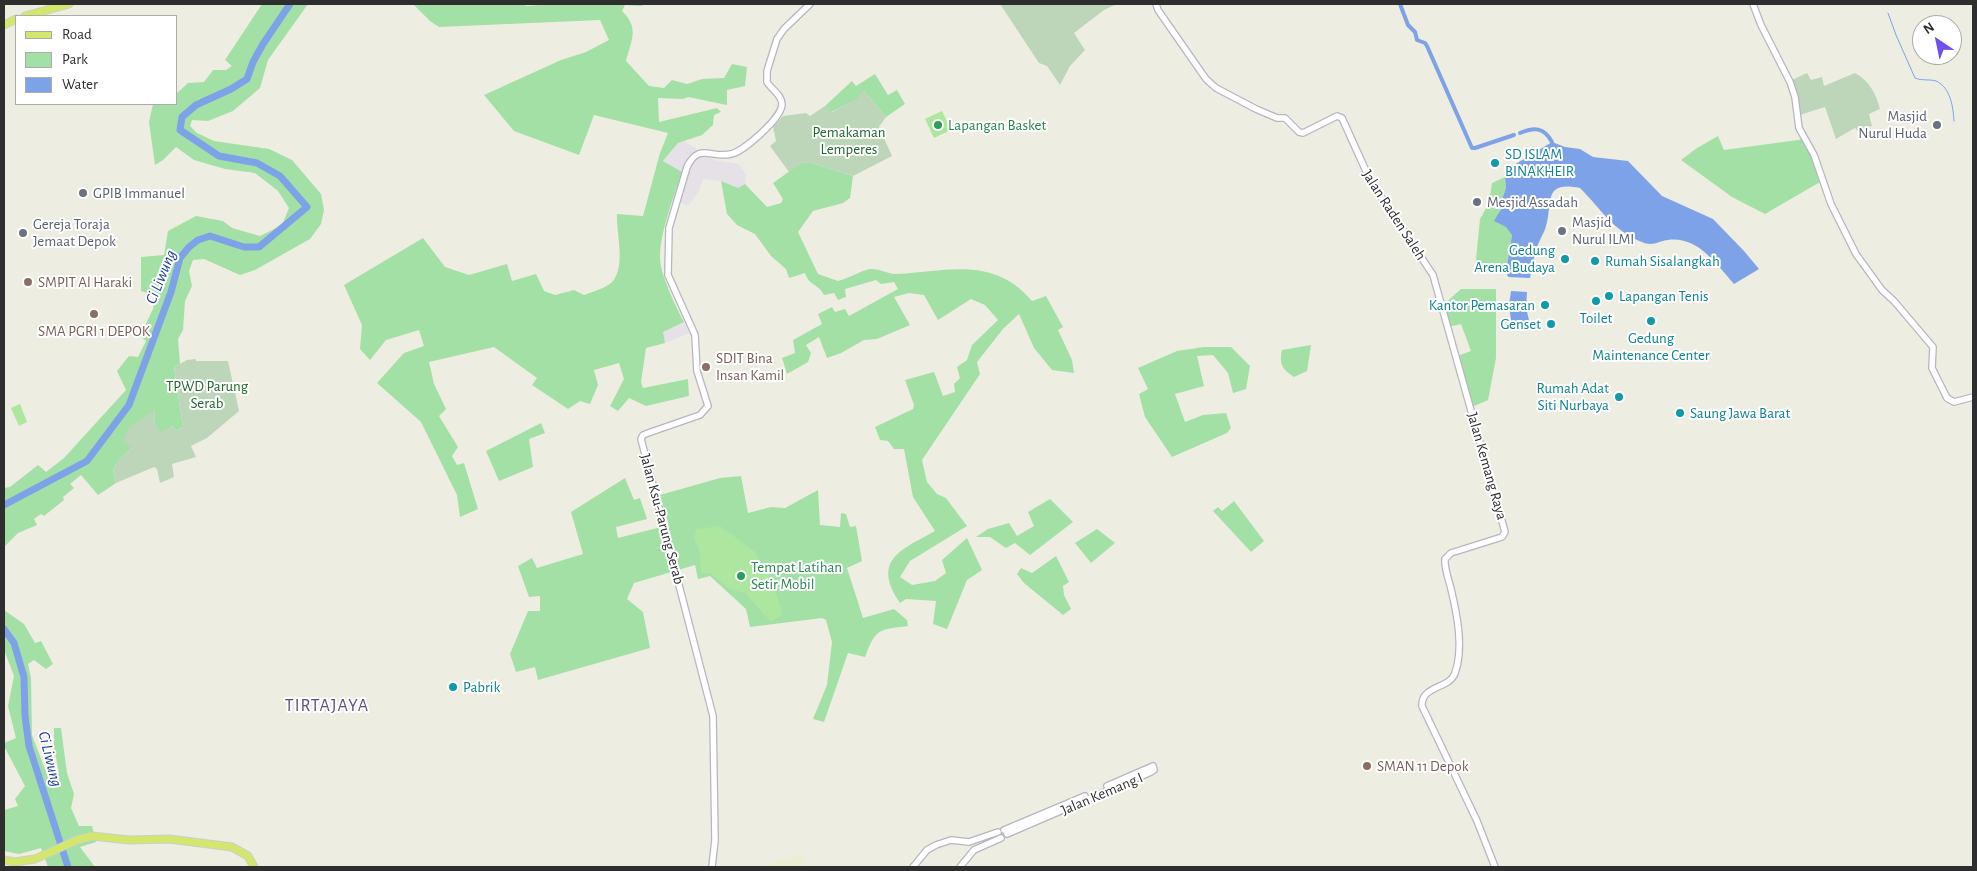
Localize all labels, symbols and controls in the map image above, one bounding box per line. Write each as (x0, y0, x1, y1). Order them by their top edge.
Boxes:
legend (15, 15, 178, 105)
north arrow (1912, 15, 1962, 65)
text: N (1921, 20, 1937, 37)
text: Road (62, 27, 92, 42)
text: Park (62, 52, 88, 67)
text: Water (62, 77, 98, 92)
place label: Masjid Nurul Huda (1858, 107, 1927, 142)
place label: Lapangan Basket (948, 116, 1046, 134)
marker: Lapangan Basket (932, 119, 944, 131)
marker: Masjid Nurul Huda (1931, 119, 1943, 131)
park label: Pemakaman Lemperes (813, 123, 885, 158)
place label: SD ISLAM BINAKHEIR (1505, 145, 1574, 180)
marker: SD ISLAM BINAKHEIR (1489, 157, 1501, 169)
street label: Jalan Raden Saleh (1358, 167, 1430, 263)
place label: GPIB Immanuel (93, 184, 185, 202)
marker: GPIB Immanuel (77, 187, 89, 199)
place label: Mesjid Assadah (1487, 193, 1578, 211)
marker: Mesjid Assadah (1471, 196, 1483, 208)
place label: Masjid Nurul ILMI (1572, 213, 1634, 248)
place label: Gereja Toraja Jemaat Depok (33, 215, 116, 250)
marker: Masjid Nurul ILMI (1556, 225, 1568, 237)
marker: Gereja Toraja Jemaat Depok (17, 227, 29, 239)
place label: Gedung Arena Budaya (1474, 241, 1555, 276)
water label: Ci Liwung (141, 247, 181, 307)
place label: Rumah Sisalangkah (1605, 252, 1720, 270)
marker: Gedung Arena Budaya (1559, 253, 1571, 265)
marker: Rumah Sisalangkah (1589, 255, 1601, 267)
place label: SMPIT Al Haraki (38, 273, 132, 291)
marker: SMPIT Al Haraki (22, 276, 34, 288)
place label: Lapangan Tenis (1619, 287, 1709, 305)
marker: Lapangan Tenis (1603, 290, 1615, 302)
marker: Toilet (1590, 295, 1602, 307)
place label: Kantor Pemasaran (1429, 296, 1535, 314)
marker: Kantor Pemasaran (1539, 299, 1551, 311)
marker: SMA PGRI 1 DEPOK (88, 308, 100, 320)
place label: Toilet (1580, 309, 1612, 327)
place label: Genset (1500, 315, 1541, 333)
marker: Gedung Maintenance Center (1645, 315, 1657, 327)
marker: Genset (1545, 318, 1557, 330)
place label: SMA PGRI 1 DEPOK (38, 322, 150, 340)
place label: Gedung Maintenance Center (1592, 329, 1710, 364)
place label: SDIT Bina Insan Kamil (716, 349, 784, 384)
marker: SDIT Bina Insan Kamil (700, 361, 712, 373)
park label: TPWD Parung Serab (166, 377, 248, 412)
place label: Rumah Adat Siti Nurbaya (1536, 379, 1609, 414)
marker: Rumah Adat Siti Nurbaya (1613, 391, 1625, 403)
place label: Saung Jawa Barat (1690, 404, 1790, 422)
marker: Saung Jawa Barat (1674, 407, 1686, 419)
street label: Jalan Kemang Raya (1463, 410, 1511, 522)
street label: Jalan Ksu-Parung Serab (636, 452, 688, 586)
place label: Tempat Latihan Setir Mobil (751, 558, 842, 593)
marker: Tempat Latihan Setir Mobil (735, 570, 747, 582)
place label: Pabrik (463, 678, 500, 696)
marker: Pabrik (447, 681, 459, 693)
district label: TIRTAJAYA (284, 695, 370, 717)
water label: Ci Liwung (34, 729, 66, 789)
place label: SMAN 11 Depok (1377, 757, 1469, 775)
marker: SMAN 11 Depok (1361, 760, 1373, 772)
street label: Jalan Kemang I (1058, 769, 1146, 819)

